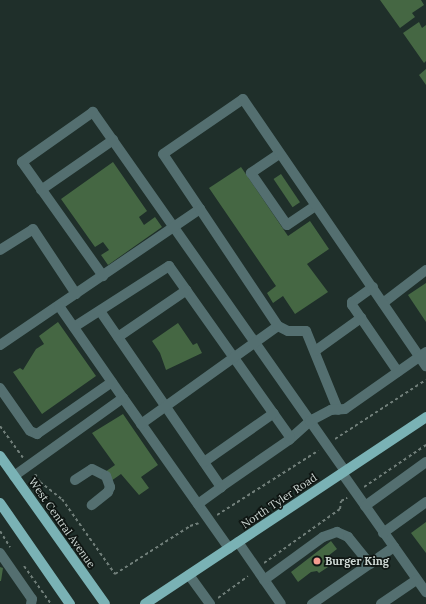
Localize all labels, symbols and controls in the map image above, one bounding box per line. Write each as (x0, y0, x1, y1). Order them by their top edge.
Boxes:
street label: North Tyler Road (239, 471, 319, 531)
street label: West Central Avenue (26, 475, 98, 571)
place label: Burger King (325, 554, 389, 568)
marker: Burger King (312, 556, 322, 566)

